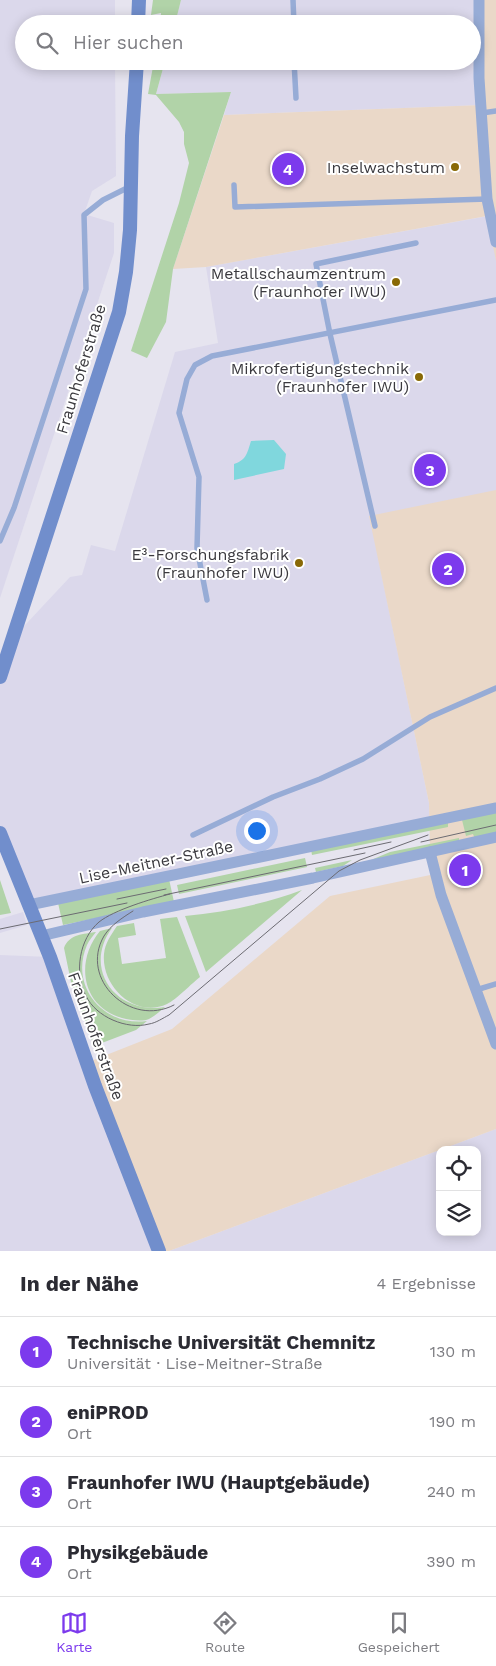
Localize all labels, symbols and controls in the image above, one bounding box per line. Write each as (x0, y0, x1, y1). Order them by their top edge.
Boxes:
search box (15, 15, 481, 70)
icon: search (33, 29, 61, 57)
text: Hier suchen (73, 31, 184, 54)
pin: 4 (272, 150, 304, 188)
place label: Inselwachstum (327, 158, 445, 177)
marker: Inselwachstum (449, 161, 461, 173)
place label: Metallschaumzentrum (Fraunhofer IWU) (211, 264, 386, 301)
marker: Metallschaumzentrum (Fraunhofer IWU) (390, 276, 402, 288)
street label: Fraunhoferstraße (52, 302, 110, 436)
place label: Mikrofertigungstechnik (Fraunhofer IWU) (231, 359, 409, 396)
marker: Mikrofertigungstechnik (Fraunhofer IWU) (413, 371, 425, 383)
pin: 3 (414, 451, 446, 489)
place label: E³-Forschungsfabrik (Fraunhofer IWU) (131, 545, 289, 582)
pin: 2 (432, 550, 464, 588)
marker: E³-Forschungsfabrik (Fraunhofer IWU) (293, 557, 305, 569)
your location (244, 818, 270, 844)
street label: Lise-Meitner-Straße (77, 836, 235, 888)
pin: 1 (449, 851, 481, 889)
street label: Fraunhoferstraße (64, 969, 128, 1103)
map controls (436, 1146, 481, 1236)
button: locate (436, 1146, 481, 1191)
button: layers (436, 1191, 481, 1236)
text: In der Nähe (20, 1271, 139, 1296)
text: 4 Ergebnisse (376, 1274, 476, 1293)
text: Technische Universität Chemnitz (67, 1331, 375, 1354)
text: 1 (33, 1342, 39, 1361)
text: 130 m (430, 1342, 476, 1361)
text: Universität · Lise-Meitner-Straße (67, 1354, 323, 1373)
text: eniPROD (67, 1401, 149, 1424)
text: 2 (31, 1412, 41, 1431)
text: 190 m (429, 1412, 476, 1431)
text: Ort (67, 1424, 92, 1443)
text: Fraunhofer IWU (Hauptgebäude) (67, 1471, 370, 1494)
text: 3 (31, 1482, 41, 1501)
text: 240 m (427, 1482, 476, 1501)
text: Ort (67, 1494, 92, 1513)
text: Physikgebäude (67, 1541, 208, 1564)
text: 4 (31, 1552, 41, 1571)
text: 390 m (426, 1552, 476, 1571)
text: Ort (67, 1564, 92, 1583)
tab: Karte (56, 1609, 92, 1655)
tab: Route (205, 1609, 245, 1655)
tab: Gespeichert (358, 1609, 440, 1655)

